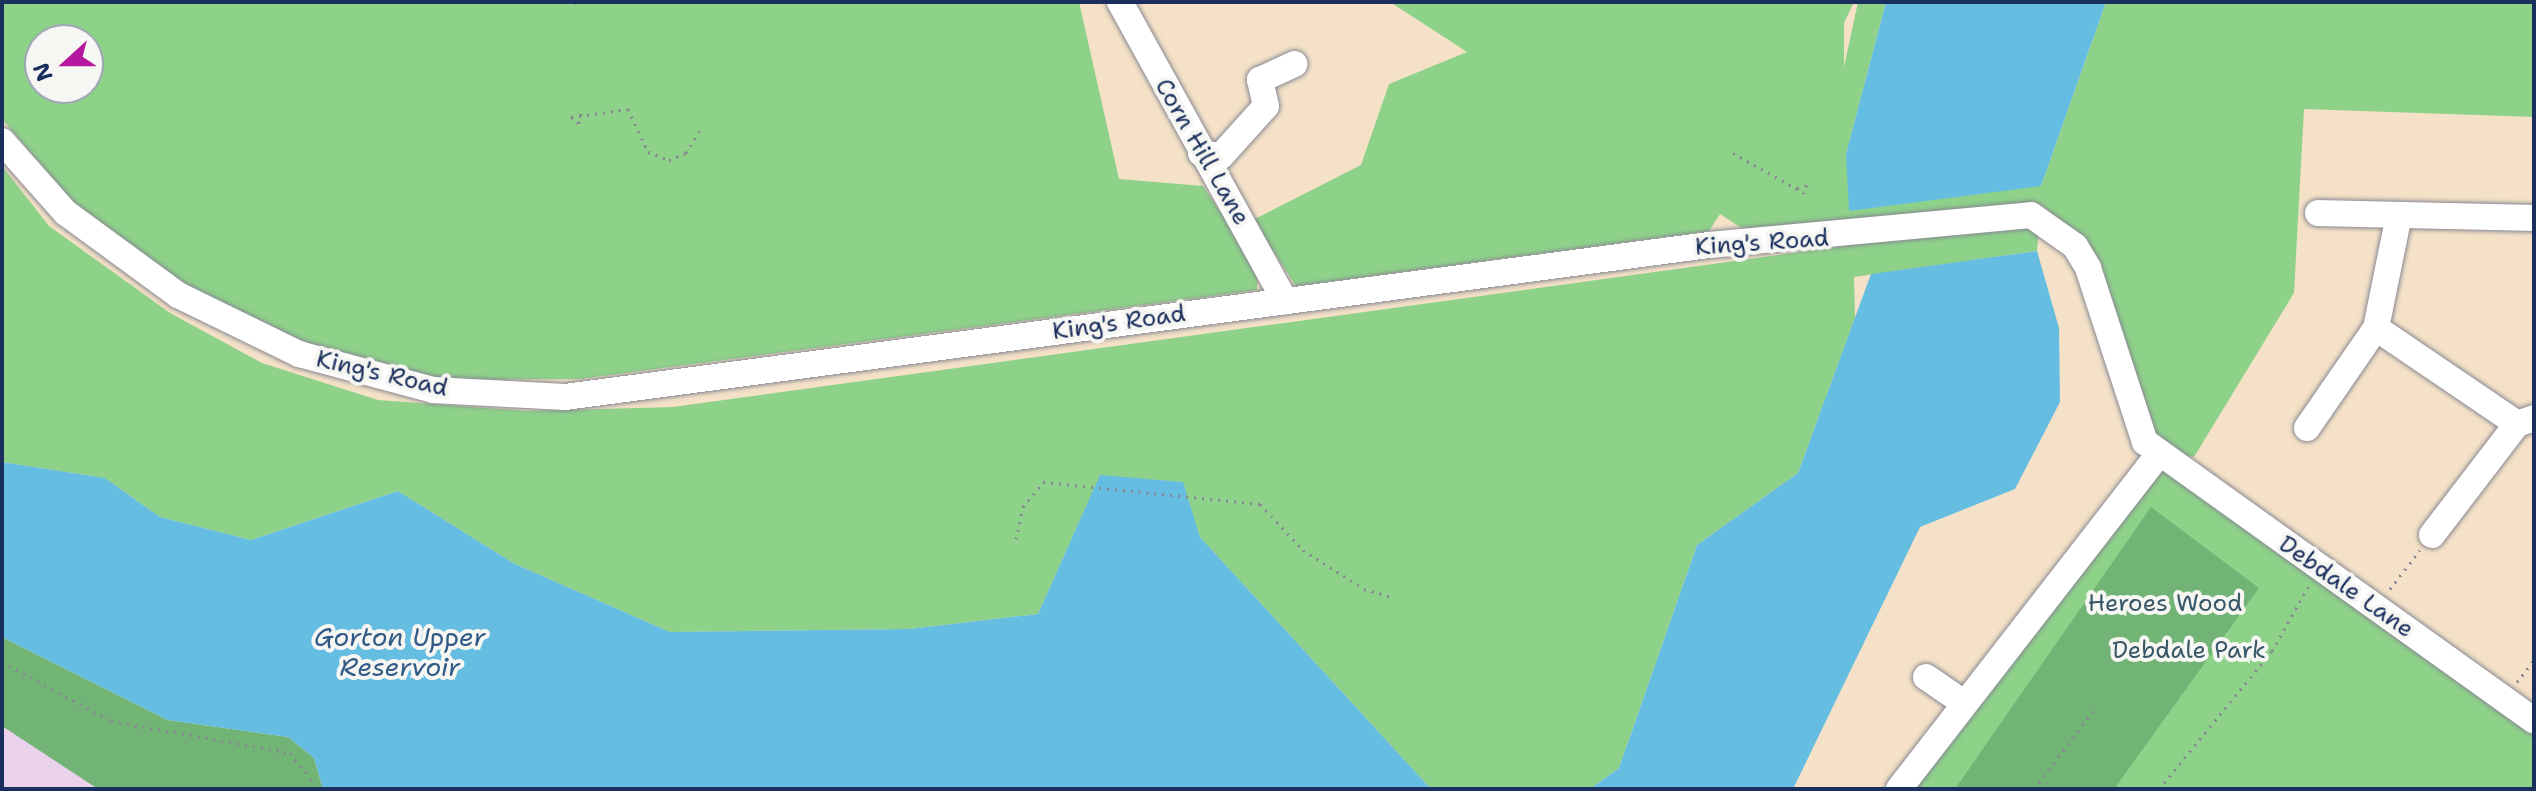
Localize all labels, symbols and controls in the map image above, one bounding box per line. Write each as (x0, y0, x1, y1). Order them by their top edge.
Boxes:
north arrow (24, 24, 104, 104)
text: N (26, 59, 60, 85)
street label: Corn Hill Lane (1148, 74, 1256, 230)
street label: King's Road (1694, 224, 1830, 262)
street label: King's Road (1050, 299, 1188, 347)
street label: King's Road (313, 345, 451, 403)
street label: Debdale Lane (2273, 530, 2419, 644)
park label: Heroes Wood (2088, 590, 2242, 618)
water label: Gorton Upper Reservoir (314, 621, 486, 682)
park label: Debdale Park (2112, 637, 2266, 665)

